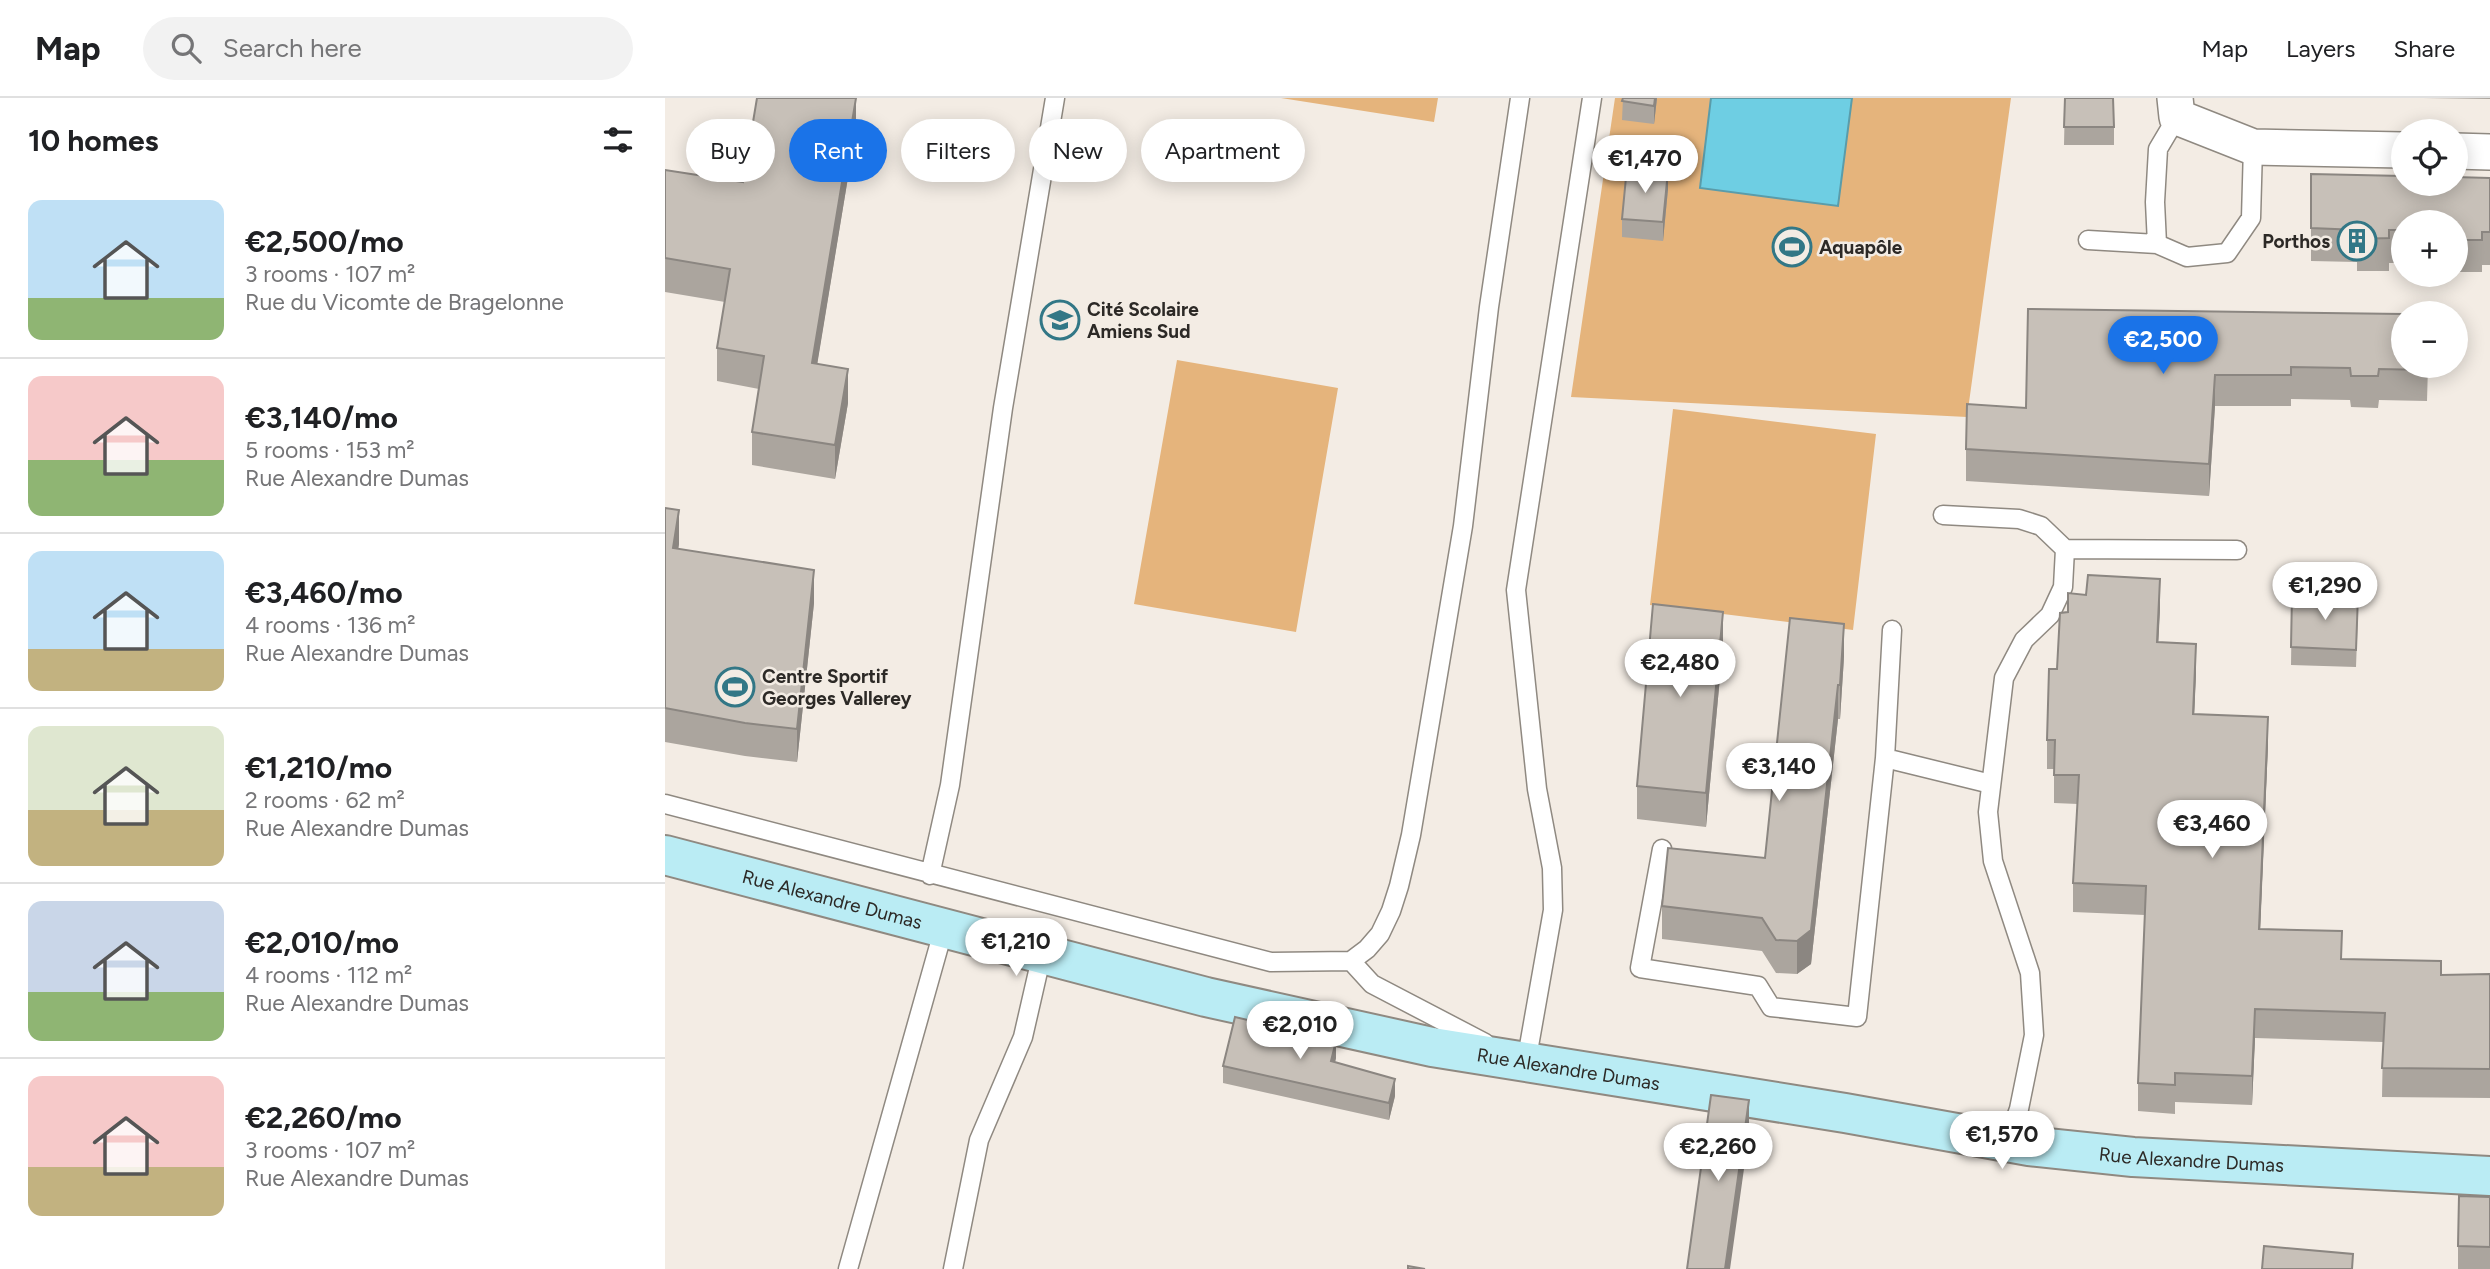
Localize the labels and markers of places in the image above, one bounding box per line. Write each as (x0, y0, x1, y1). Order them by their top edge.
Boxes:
pin: €1,470 (1588, 136, 1702, 195)
building icon: Porthos (2336, 220, 2378, 262)
sports icon: Aquapôle (1771, 226, 1813, 268)
place label: Porthos (2262, 230, 2330, 253)
place label: Aquapôle (1819, 236, 1903, 259)
place label: Cité Scolaire Amiens Sud (1087, 298, 1199, 343)
school or university icon: Cité Scolaire Amiens Sud (1039, 299, 1081, 341)
pin: €2,500 (2106, 316, 2220, 376)
pin: €1,290 (2268, 562, 2382, 622)
pin: €2,480 (1623, 640, 1737, 699)
place label: Centre Sportif Georges Vallerey (762, 665, 911, 710)
sports icon: Centre Sportif Georges Vallerey (714, 666, 756, 708)
pin: €3,140 (1722, 744, 1836, 803)
pin: €3,460 (2155, 800, 2269, 860)
pin: €1,210 (959, 918, 1073, 978)
pin: €2,010 (1243, 1002, 1357, 1061)
pin: €1,570 (1945, 1112, 2059, 1171)
pin: €2,260 (1661, 1124, 1775, 1183)

